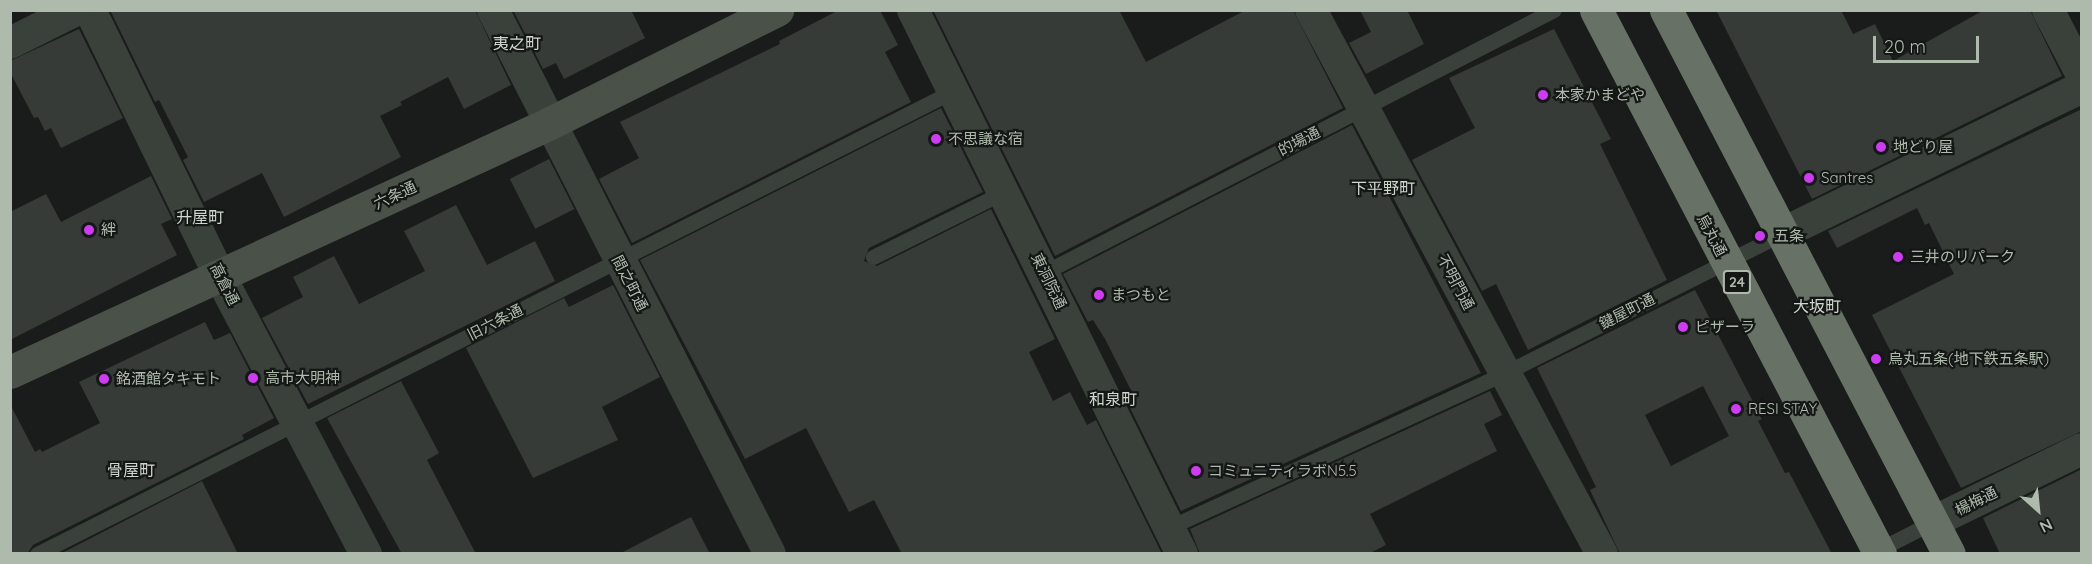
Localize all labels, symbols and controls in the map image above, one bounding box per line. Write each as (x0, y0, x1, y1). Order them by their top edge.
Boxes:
scale bar (1876, 24, 1982, 62)
district label: 夷之町 (493, 33, 541, 53)
text: 20 m (1884, 35, 1926, 58)
place label: 本家かまどや (1555, 86, 1645, 104)
marker: 本家かまどや (1536, 88, 1550, 102)
street label: 的場通 (1275, 123, 1323, 159)
place label: 不思議な宿 (948, 130, 1023, 148)
marker: 不思議な宿 (929, 132, 943, 146)
place label: 地どり屋 (1893, 138, 1953, 156)
marker: 地どり屋 (1874, 140, 1888, 154)
place label: Santres (1821, 169, 1873, 187)
marker: Santres (1802, 171, 1816, 185)
street label: 六条通 (371, 177, 419, 213)
district label: 下平野町 (1351, 178, 1415, 198)
district label: 升屋町 (176, 207, 224, 227)
street label: 烏丸通 (1693, 211, 1731, 259)
place label: 絆 (101, 221, 116, 239)
marker: 絆 (82, 223, 96, 237)
marker: 五条 (1751, 227, 1769, 245)
place label: 五条 (1774, 227, 1804, 245)
place label: 三井のリパーク (1910, 248, 2015, 266)
street label: 東洞院通 (1028, 250, 1070, 312)
marker: 三井のリパーク (1891, 250, 1905, 264)
street label: 不明門通 (1434, 251, 1478, 313)
street label: 間之町通 (608, 252, 652, 314)
street label: 高倉通 (207, 260, 243, 308)
road number: 24 (1722, 271, 1752, 293)
place label: まつもと (1111, 286, 1171, 304)
marker: まつもと (1092, 288, 1106, 302)
street label: 鍵屋町通 (1596, 289, 1658, 333)
district label: 大坂町 (1793, 296, 1841, 316)
street label: 旧六条通 (464, 300, 526, 344)
place label: ピザーラ (1695, 318, 1755, 336)
marker: ピザーラ (1676, 320, 1690, 334)
place label: 烏丸五条(地下鉄五条駅) (1888, 350, 2049, 368)
marker: 烏丸五条(地下鉄五条駅) (1869, 352, 1883, 366)
place label: 高市大明神 (265, 369, 340, 387)
place label: 銘酒館タキモト (116, 370, 221, 388)
marker: 高市大明神 (246, 371, 260, 385)
marker: 銘酒館タキモト (97, 372, 111, 386)
district label: 和泉町 (1089, 389, 1137, 409)
place label: RESI STAY (1748, 400, 1817, 418)
marker: RESI STAY (1729, 402, 1743, 416)
district label: 骨屋町 (107, 460, 155, 480)
place label: コミュニティラボN5.5 (1208, 462, 1358, 480)
marker: コミュニティラボN5.5 (1189, 464, 1203, 478)
north arrow (2008, 480, 2068, 540)
street label: 楊梅通 (1952, 483, 2000, 519)
text: N (2036, 514, 2056, 538)

